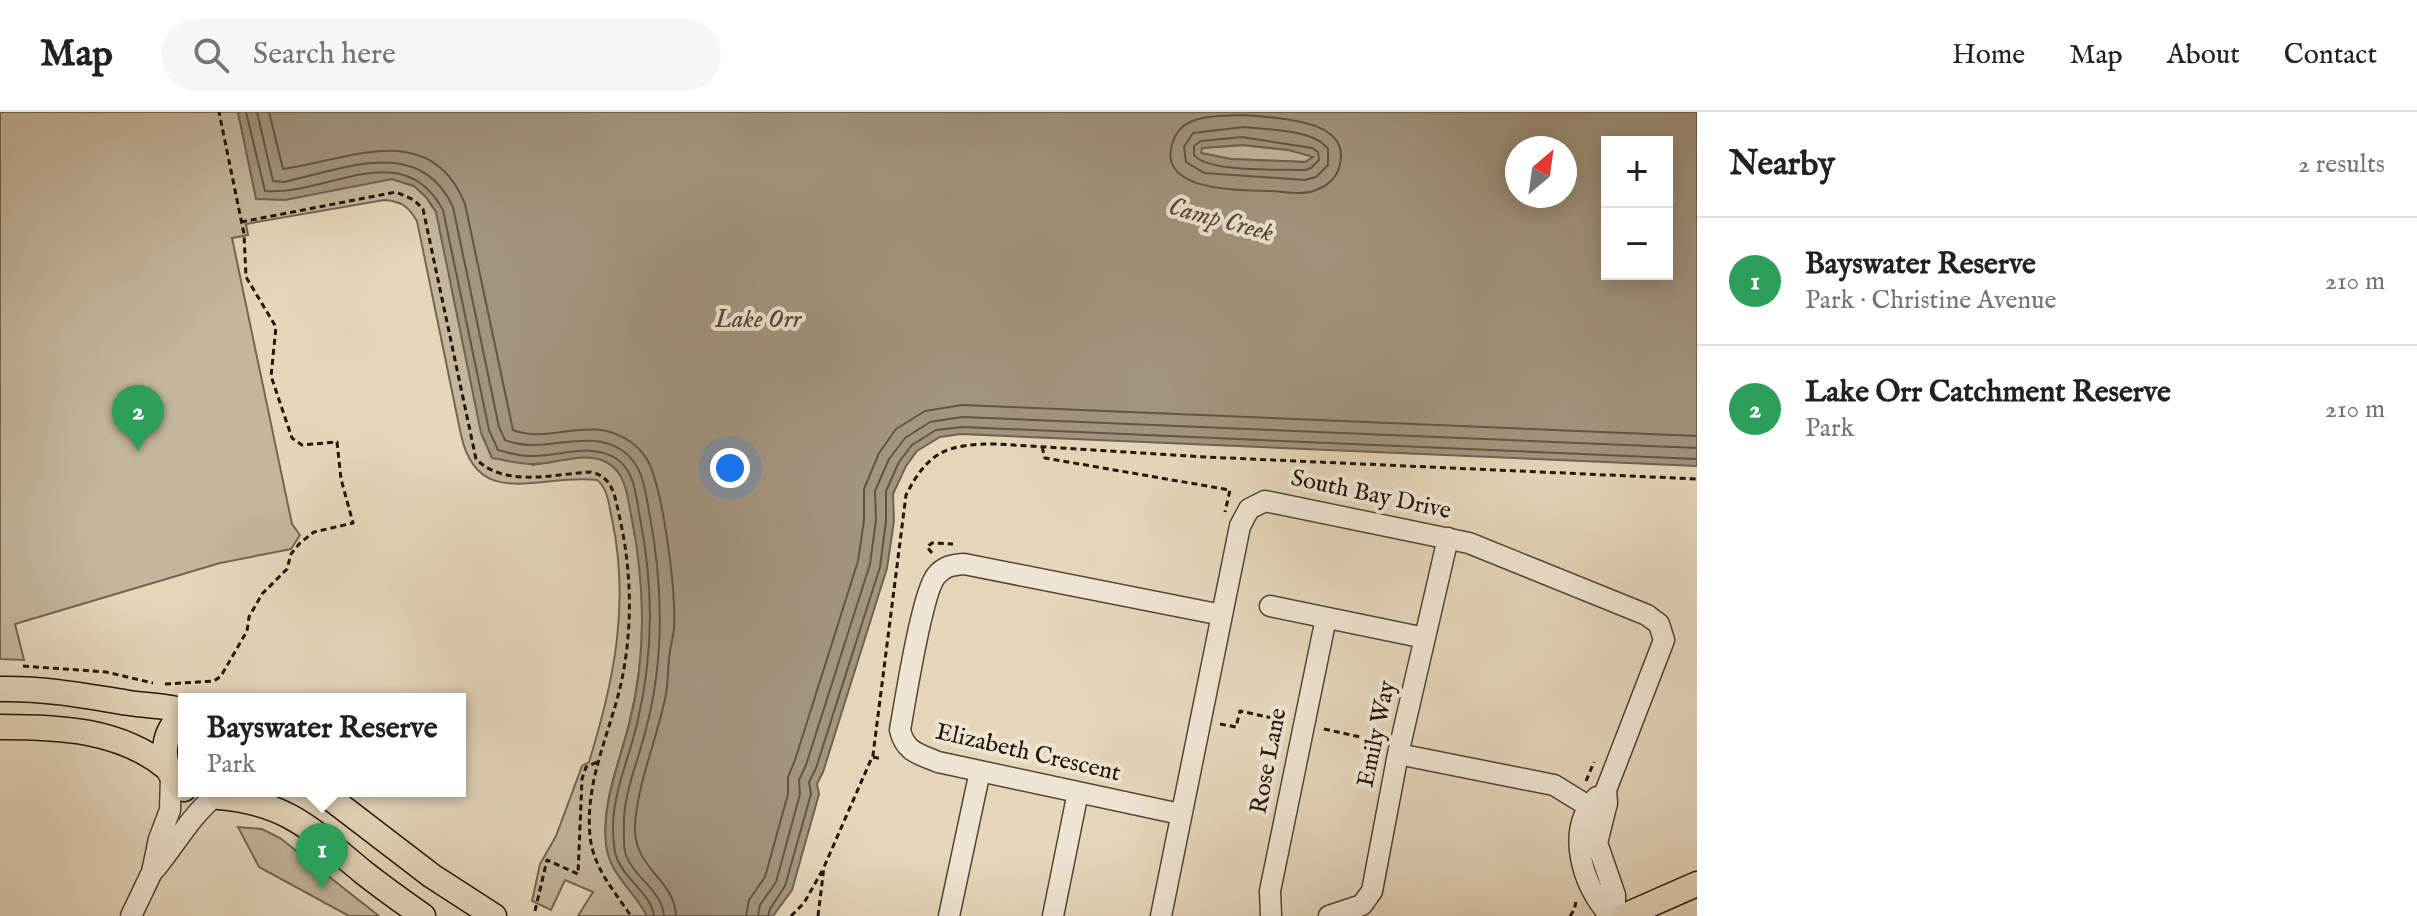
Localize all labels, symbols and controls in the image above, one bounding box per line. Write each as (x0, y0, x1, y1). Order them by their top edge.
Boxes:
search box (161, 19, 721, 91)
text: Map (40, 31, 113, 79)
icon: search (189, 33, 233, 77)
text: Search here (253, 36, 396, 74)
text: Home (1952, 38, 2025, 73)
text: Map (2069, 38, 2123, 73)
text: About (2167, 38, 2240, 73)
text: Contact (2284, 38, 2377, 73)
north arrow (1505, 136, 1577, 208)
map controls (1601, 136, 1673, 280)
button: + (1601, 136, 1673, 208)
text: Nearby (1729, 143, 1835, 186)
text: 2 results (2298, 148, 2385, 181)
water label: Camp Creek (1165, 190, 1278, 250)
button: − (1601, 208, 1673, 280)
text: Bayswater Reserve (1805, 246, 2036, 284)
text: 1 (1750, 265, 1760, 298)
text: 210 m (2325, 265, 2385, 298)
text: Park · Christine Avenue (1805, 284, 2056, 317)
water label: Lake Orr (714, 303, 802, 336)
text: Lake Orr Catchment Reserve (1805, 374, 2171, 412)
pin: 2 (112, 385, 164, 451)
text: 2 (1749, 393, 1761, 426)
text: 210 m (2325, 393, 2385, 426)
text: Park (1805, 412, 1854, 445)
your location (710, 448, 750, 488)
street label: South Bay Drive (1288, 463, 1454, 527)
street label: Emily Way (1351, 678, 1403, 790)
popup (178, 693, 466, 797)
street label: Rose Lane (1244, 706, 1294, 816)
text: Bayswater Reserve (207, 710, 437, 748)
street label: Elizabeth Crescent (933, 717, 1123, 789)
text: Park (207, 748, 256, 781)
pin: 1 (296, 823, 348, 889)

